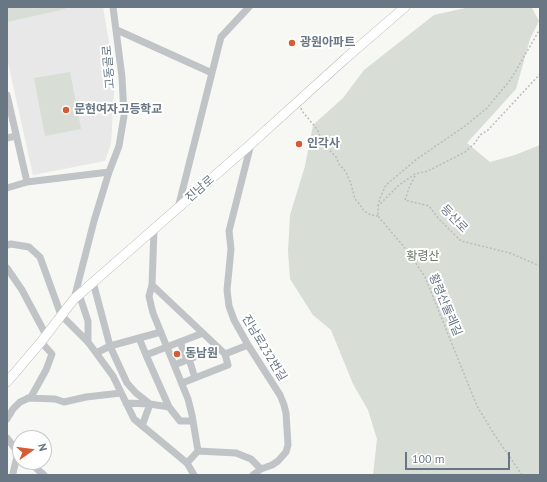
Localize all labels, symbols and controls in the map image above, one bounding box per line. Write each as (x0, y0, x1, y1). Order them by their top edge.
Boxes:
place label: 광원아파트 (300, 36, 355, 50)
marker: 광원아파트 (287, 38, 297, 48)
street label: 고동골로 (100, 44, 118, 90)
place label: 문현여자고등학교 (74, 103, 162, 117)
marker: 문현여자고등학교 (61, 105, 71, 115)
place label: 인각사 (307, 137, 340, 151)
marker: 인각사 (294, 139, 304, 149)
street label: 진남로 (183, 173, 217, 205)
street label: 등산로 (437, 202, 471, 236)
park label: 황령산 (406, 250, 440, 264)
street label: 황령산둘레길 (425, 272, 465, 338)
street label: 진남로232번길 (239, 312, 289, 384)
place label: 동남원 (185, 347, 218, 361)
marker: 동남원 (172, 349, 182, 359)
north arrow (12, 430, 52, 470)
text: N (35, 442, 50, 453)
scale bar (407, 444, 512, 470)
text: 100 m (412, 451, 445, 466)

